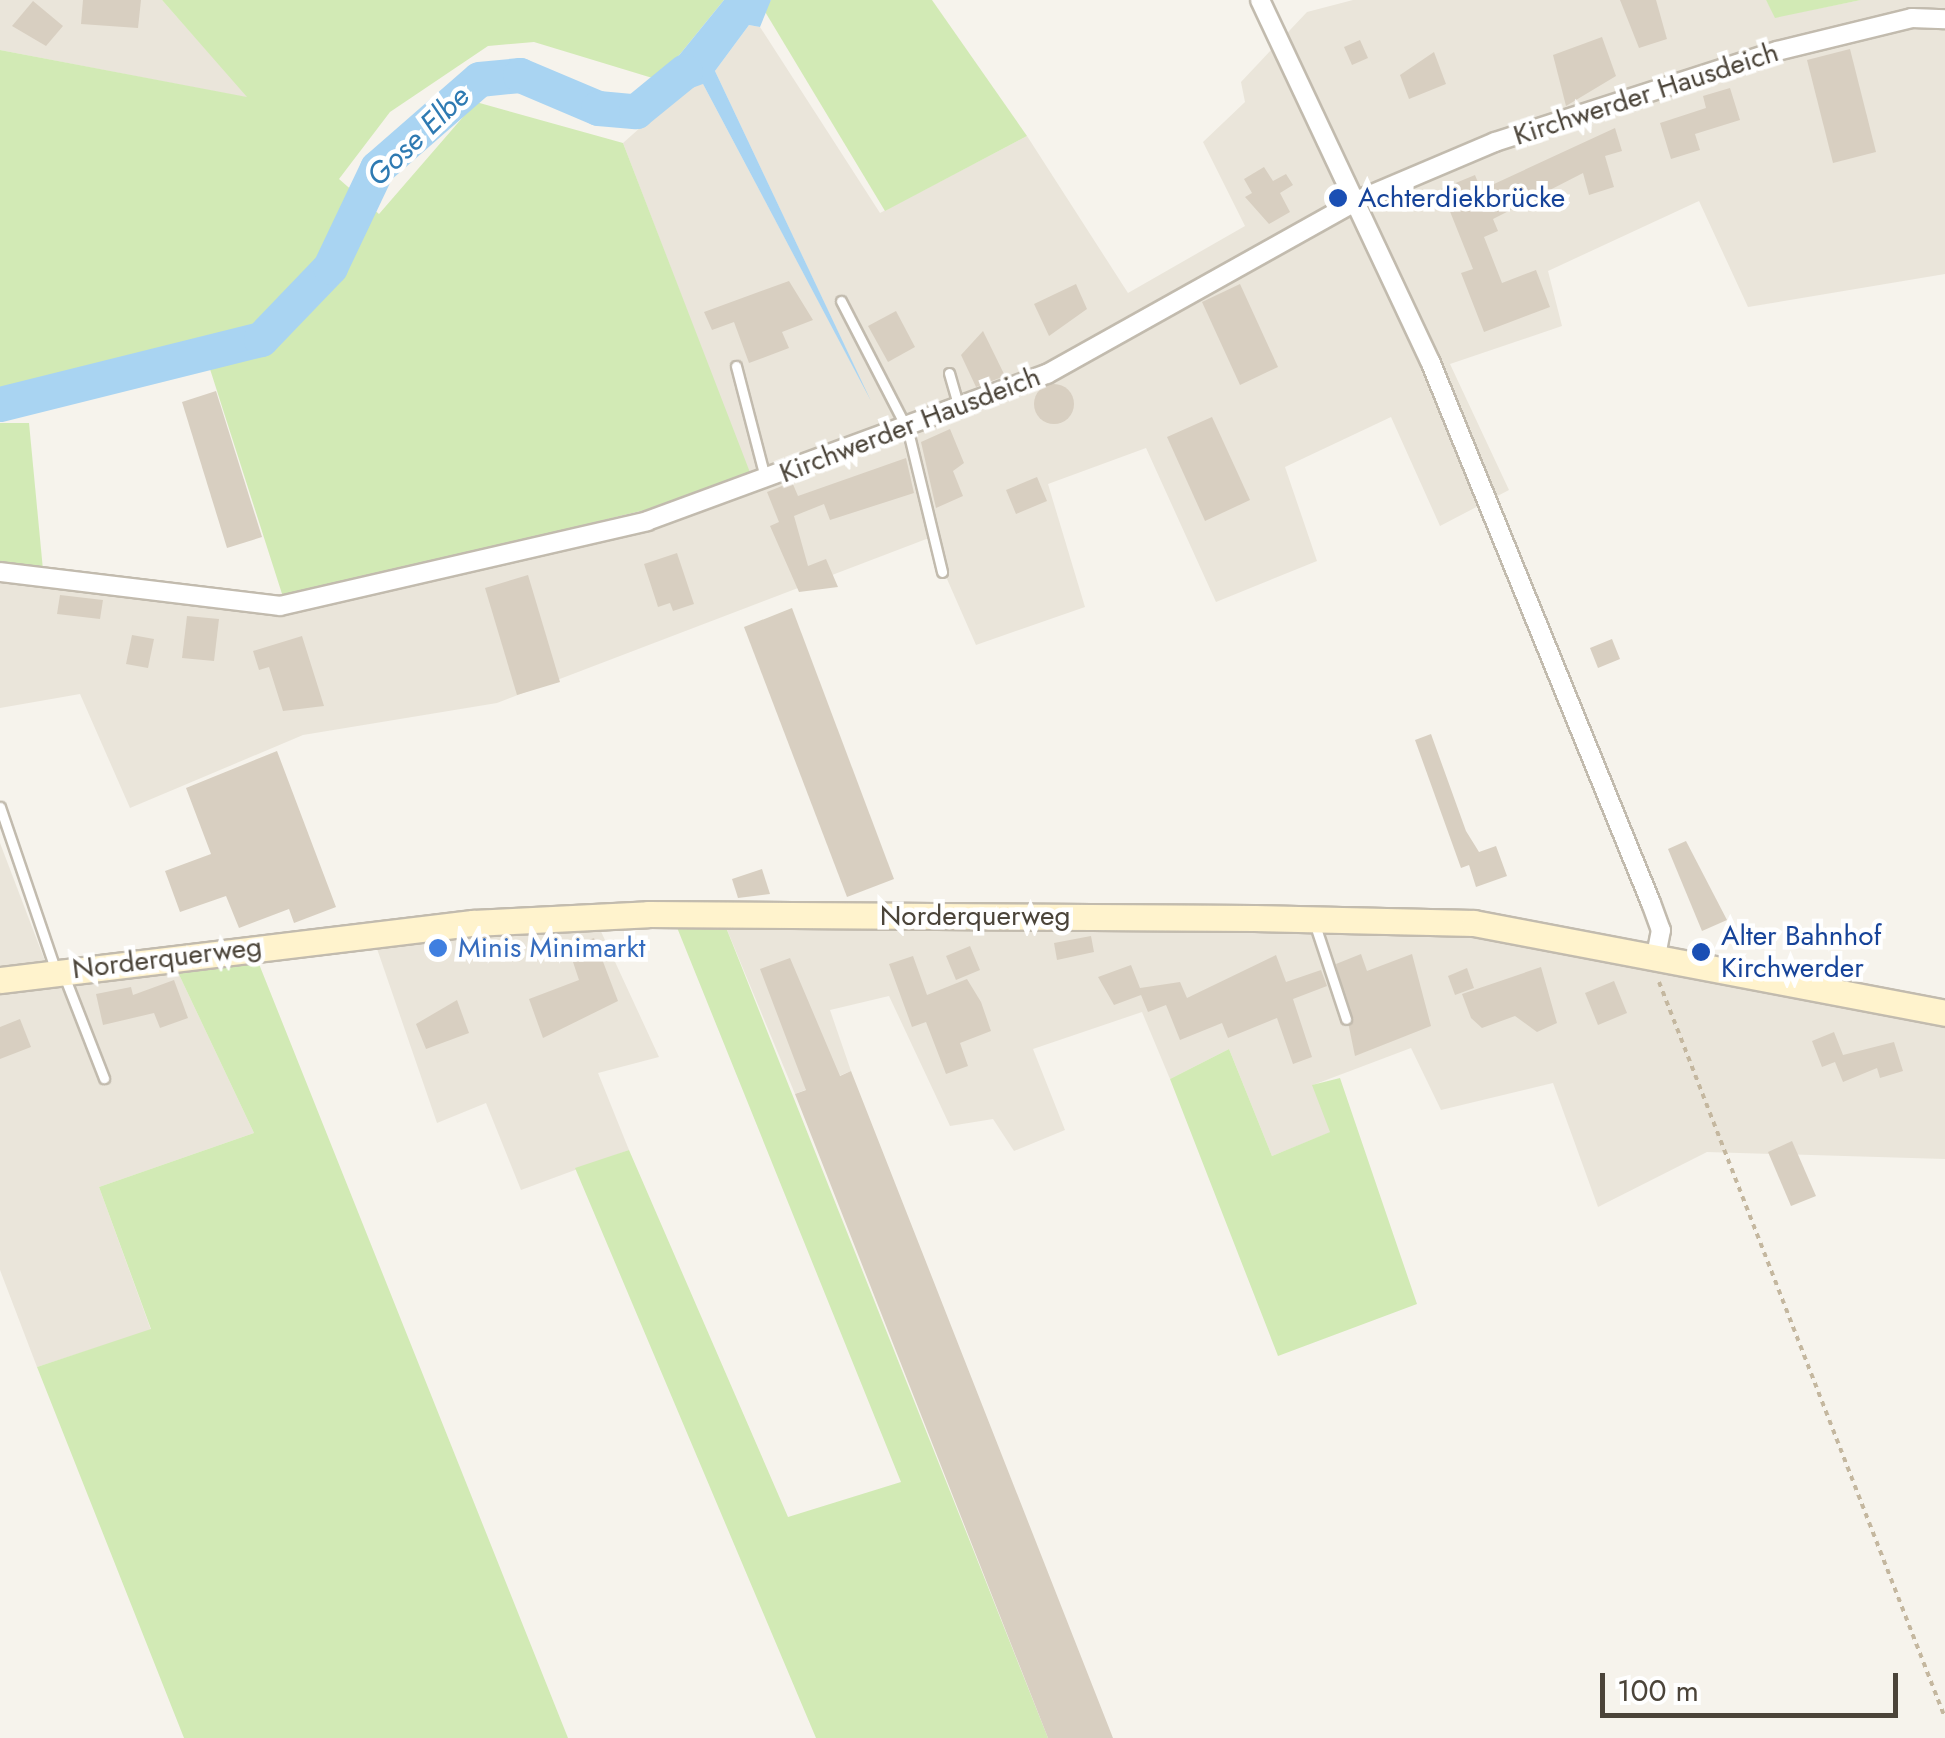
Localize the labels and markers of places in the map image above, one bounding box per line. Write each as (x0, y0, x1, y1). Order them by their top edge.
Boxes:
place label: Achterdiekbrücke (1358, 181, 1565, 215)
marker: Achterdiekbrücke (1327, 187, 1349, 209)
place label: Alter Bahnhof Kirchwerder (1721, 919, 1882, 985)
place label: Minis Minimarkt (458, 931, 646, 965)
marker: Minis Minimarkt (427, 937, 449, 959)
marker: Alter Bahnhof Kirchwerder (1690, 941, 1712, 963)

